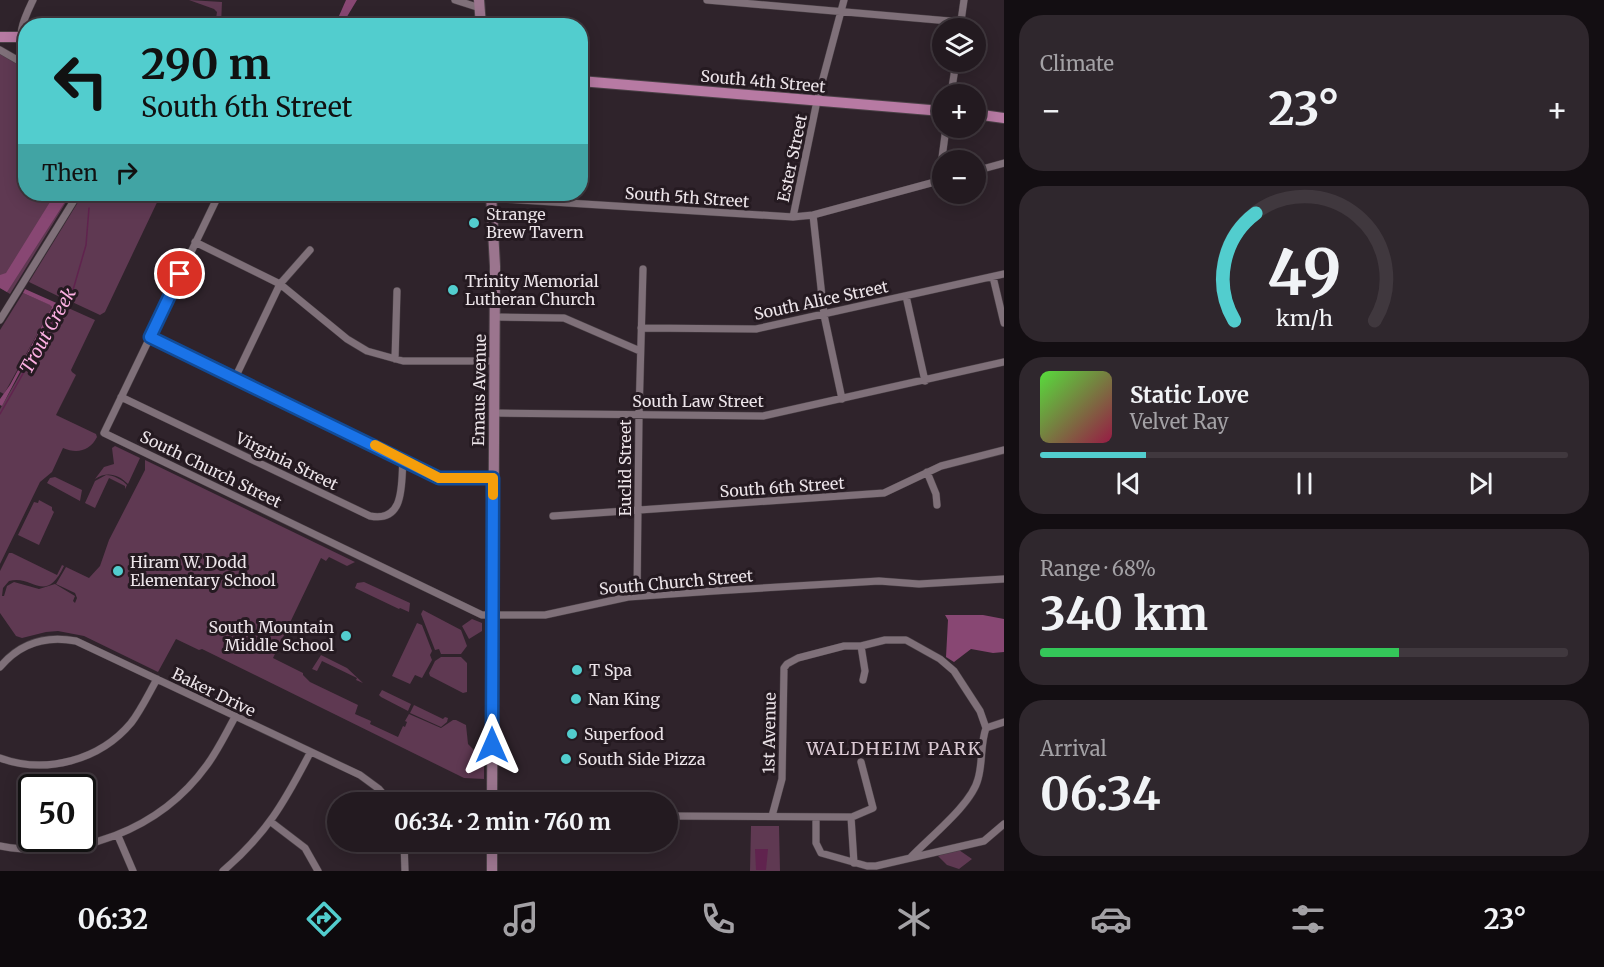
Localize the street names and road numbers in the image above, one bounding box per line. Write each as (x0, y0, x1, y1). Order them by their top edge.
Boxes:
street label: South 4th Street (700, 66, 827, 96)
street label: Ester Street (773, 112, 811, 204)
street label: South 5th Street (624, 183, 751, 211)
street label: South Alice Street (752, 276, 891, 324)
street label: Emaus Avenue (468, 334, 490, 446)
street label: South Law Street (632, 391, 764, 411)
street label: Euclid Street (615, 419, 635, 517)
street label: South Church Street (137, 426, 286, 512)
street label: Virginia Street (232, 427, 342, 495)
street label: South 6th Street (719, 473, 846, 501)
street label: South Church Street (598, 565, 755, 599)
street label: Baker Drive (169, 663, 259, 721)
street label: 1st Avenue (758, 692, 780, 774)

